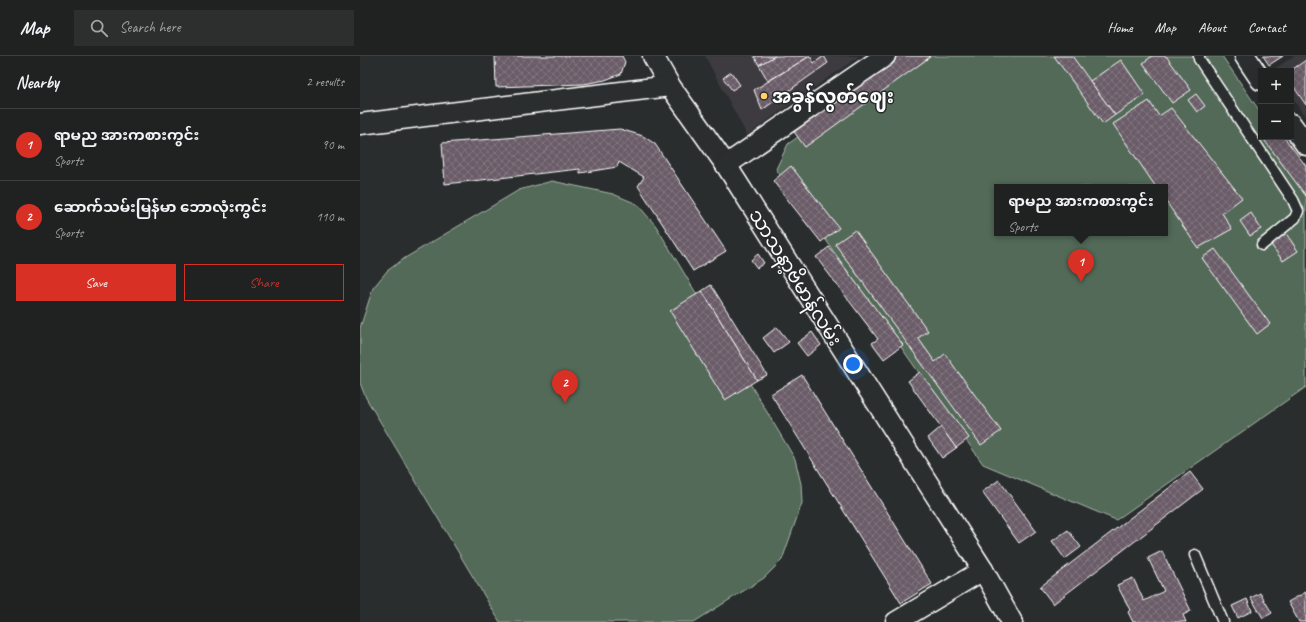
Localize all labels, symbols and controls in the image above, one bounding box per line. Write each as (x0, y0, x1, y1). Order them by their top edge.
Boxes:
search box (74, 10, 354, 46)
text: Map (20, 16, 50, 40)
icon: search (88, 17, 110, 39)
text: Search here (120, 18, 181, 37)
text: Home (1107, 19, 1133, 36)
text: Map (1155, 19, 1176, 36)
text: About (1198, 19, 1226, 36)
text: Contact (1248, 19, 1286, 36)
map controls (1258, 68, 1294, 140)
button: + (1258, 68, 1294, 104)
text: Nearby (16, 72, 59, 93)
text: 2 results (306, 74, 344, 90)
place label: အခွန်လွတ်ဈေး (772, 83, 894, 112)
marker: အခွန်လွတ်ဈေး (759, 91, 769, 101)
button: − (1258, 104, 1294, 140)
text: ရာမည အားကစားကွင်း (54, 126, 199, 145)
text: 1 (26, 137, 32, 153)
text: 90 m (322, 137, 344, 153)
text: Sports (54, 153, 83, 169)
popup (994, 184, 1168, 236)
text: ရာမည အားကစားကွင်း (1008, 192, 1154, 211)
text: ဆောက်သမ်းမြန်မာ ဘောလုံးကွင်း (54, 198, 267, 217)
street label: သာသနာ့ဗိမာန်လမ်း (741, 203, 849, 352)
text: 2 (26, 209, 32, 225)
text: 110 m (316, 209, 344, 225)
text: Sports (1008, 219, 1038, 235)
text: Sports (54, 225, 83, 241)
pin: 1 (1068, 249, 1094, 282)
button: Save (16, 264, 176, 301)
button: Share (184, 264, 344, 301)
your location (843, 354, 863, 374)
pin: 2 (552, 370, 578, 403)

